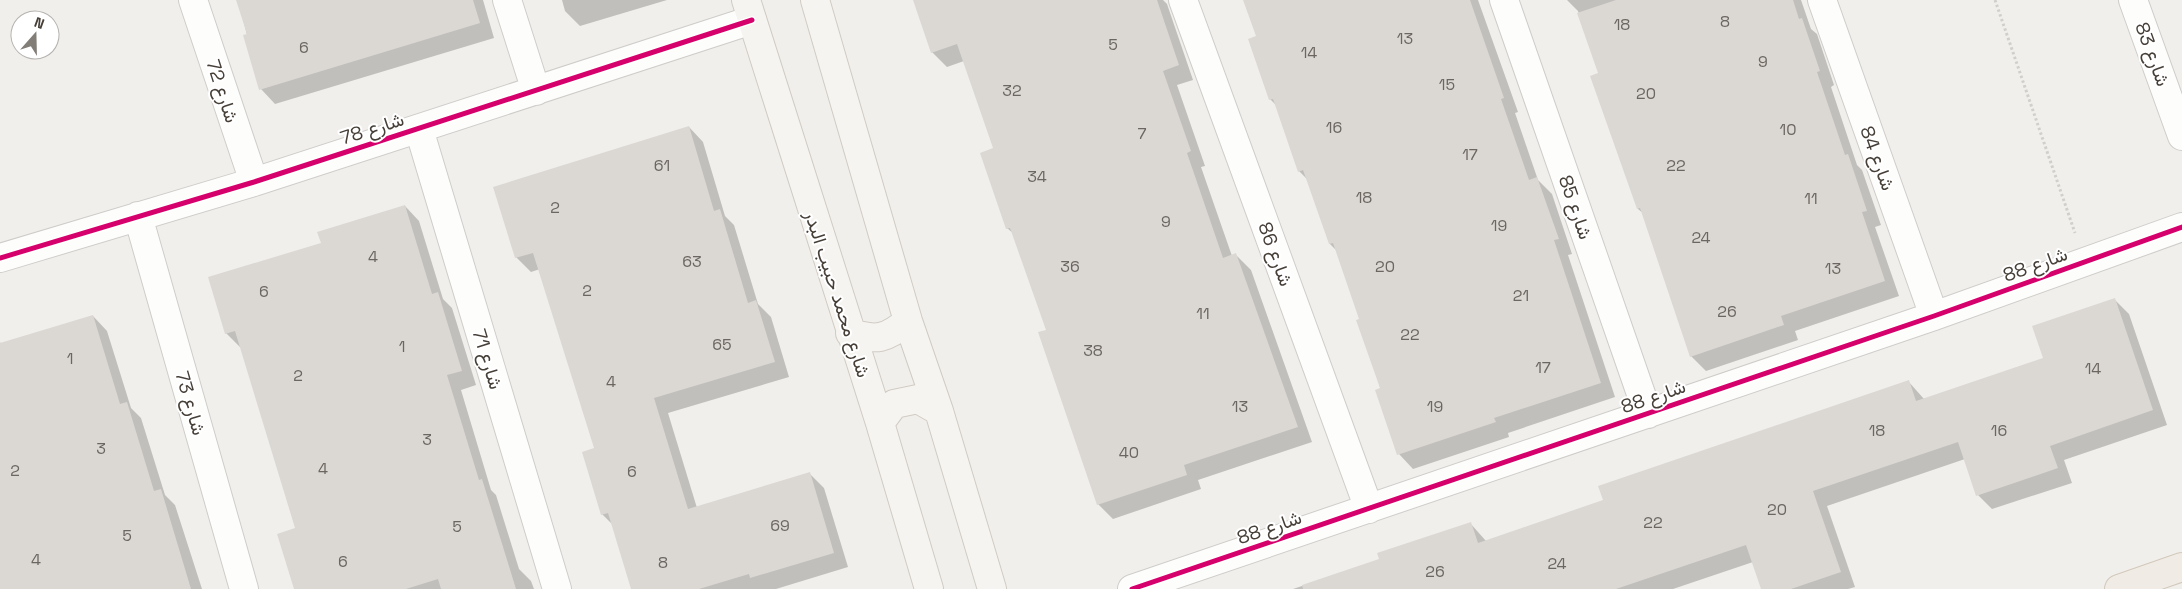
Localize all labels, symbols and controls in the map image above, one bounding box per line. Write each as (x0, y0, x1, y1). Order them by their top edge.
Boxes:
north arrow (10, 10, 60, 60)
house number: 8 (1720, 11, 1730, 32)
text: N (32, 13, 47, 33)
house number: 18 (1614, 14, 1630, 35)
street label: شارع 83 (2129, 19, 2176, 90)
house number: 13 (1397, 28, 1413, 49)
house number: 5 (1108, 34, 1118, 55)
house number: 6 (299, 37, 309, 58)
house number: 14 (1301, 42, 1317, 63)
house number: 9 (1758, 51, 1768, 72)
street label: شارع 72 (201, 56, 244, 126)
house number: 15 (1439, 74, 1455, 95)
house number: 32 (1002, 80, 1022, 101)
house number: 20 (1636, 83, 1656, 104)
street label: شارع 78 (337, 106, 407, 151)
house number: 16 (1326, 117, 1342, 138)
house number: 10 (1780, 119, 1796, 140)
street label: شارع 84 (1854, 122, 1901, 194)
house number: 7 (1137, 123, 1147, 144)
house number: 17 (1462, 144, 1478, 165)
house number: 61 (654, 155, 670, 176)
house number: 22 (1666, 155, 1686, 176)
house number: 34 (1027, 166, 1047, 187)
street label: شارع 85 (1553, 172, 1598, 243)
house number: 18 (1356, 187, 1372, 208)
house number: 11 (1804, 188, 1818, 209)
house number: 2 (550, 197, 560, 218)
street label: شارع محمد حبيب البدر (798, 207, 876, 381)
house number: 9 (1161, 211, 1171, 232)
house number: 19 (1491, 215, 1507, 236)
street label: شارع 86 (1252, 219, 1299, 290)
house number: 24 (1691, 227, 1711, 248)
street label: شارع 88 (2000, 241, 2071, 288)
house number: 4 (368, 246, 378, 267)
house number: 63 (682, 251, 702, 272)
house number: 36 (1060, 256, 1080, 277)
house number: 20 (1375, 256, 1395, 277)
house number: 13 (1825, 258, 1841, 279)
house number: 2 (582, 280, 592, 301)
house number: 6 (259, 281, 269, 302)
house number: 21 (1513, 285, 1529, 306)
house number: 26 (1717, 301, 1737, 322)
house number: 11 (1196, 303, 1210, 324)
house number: 22 (1400, 324, 1420, 345)
street label: شارع 71 (467, 326, 508, 392)
house number: 65 (712, 334, 732, 355)
house number: 1 (399, 336, 405, 357)
house number: 38 (1083, 340, 1103, 361)
house number: 1 (67, 348, 73, 369)
house number: 17 (1535, 357, 1551, 378)
house number: 14 (2085, 358, 2101, 379)
house number: 2 (293, 365, 303, 386)
street label: شارع 73 (170, 368, 212, 438)
house number: 4 (606, 371, 616, 392)
street label: شارع 88 (1618, 374, 1689, 419)
house number: 13 (1232, 396, 1248, 417)
house number: 19 (1427, 396, 1443, 417)
house number: 18 (1869, 420, 1885, 441)
house number: 16 (1991, 420, 2007, 441)
house number: 3 (422, 429, 432, 450)
house number: 3 (96, 438, 106, 459)
house number: 40 (1119, 442, 1139, 463)
house number: 4 (318, 458, 328, 479)
house number: 2 (10, 460, 20, 481)
house number: 6 (627, 461, 637, 482)
house number: 20 (1767, 499, 1787, 520)
street label: شارع 88 (1234, 505, 1305, 550)
house number: 22 (1643, 512, 1663, 533)
house number: 69 (770, 515, 790, 536)
house number: 5 (452, 516, 462, 537)
house number: 5 (122, 525, 132, 546)
house number: 4 (31, 549, 41, 570)
house number: 6 (338, 551, 348, 572)
house number: 8 (658, 552, 668, 573)
house number: 24 (1547, 553, 1567, 574)
house number: 26 (1425, 561, 1445, 582)

